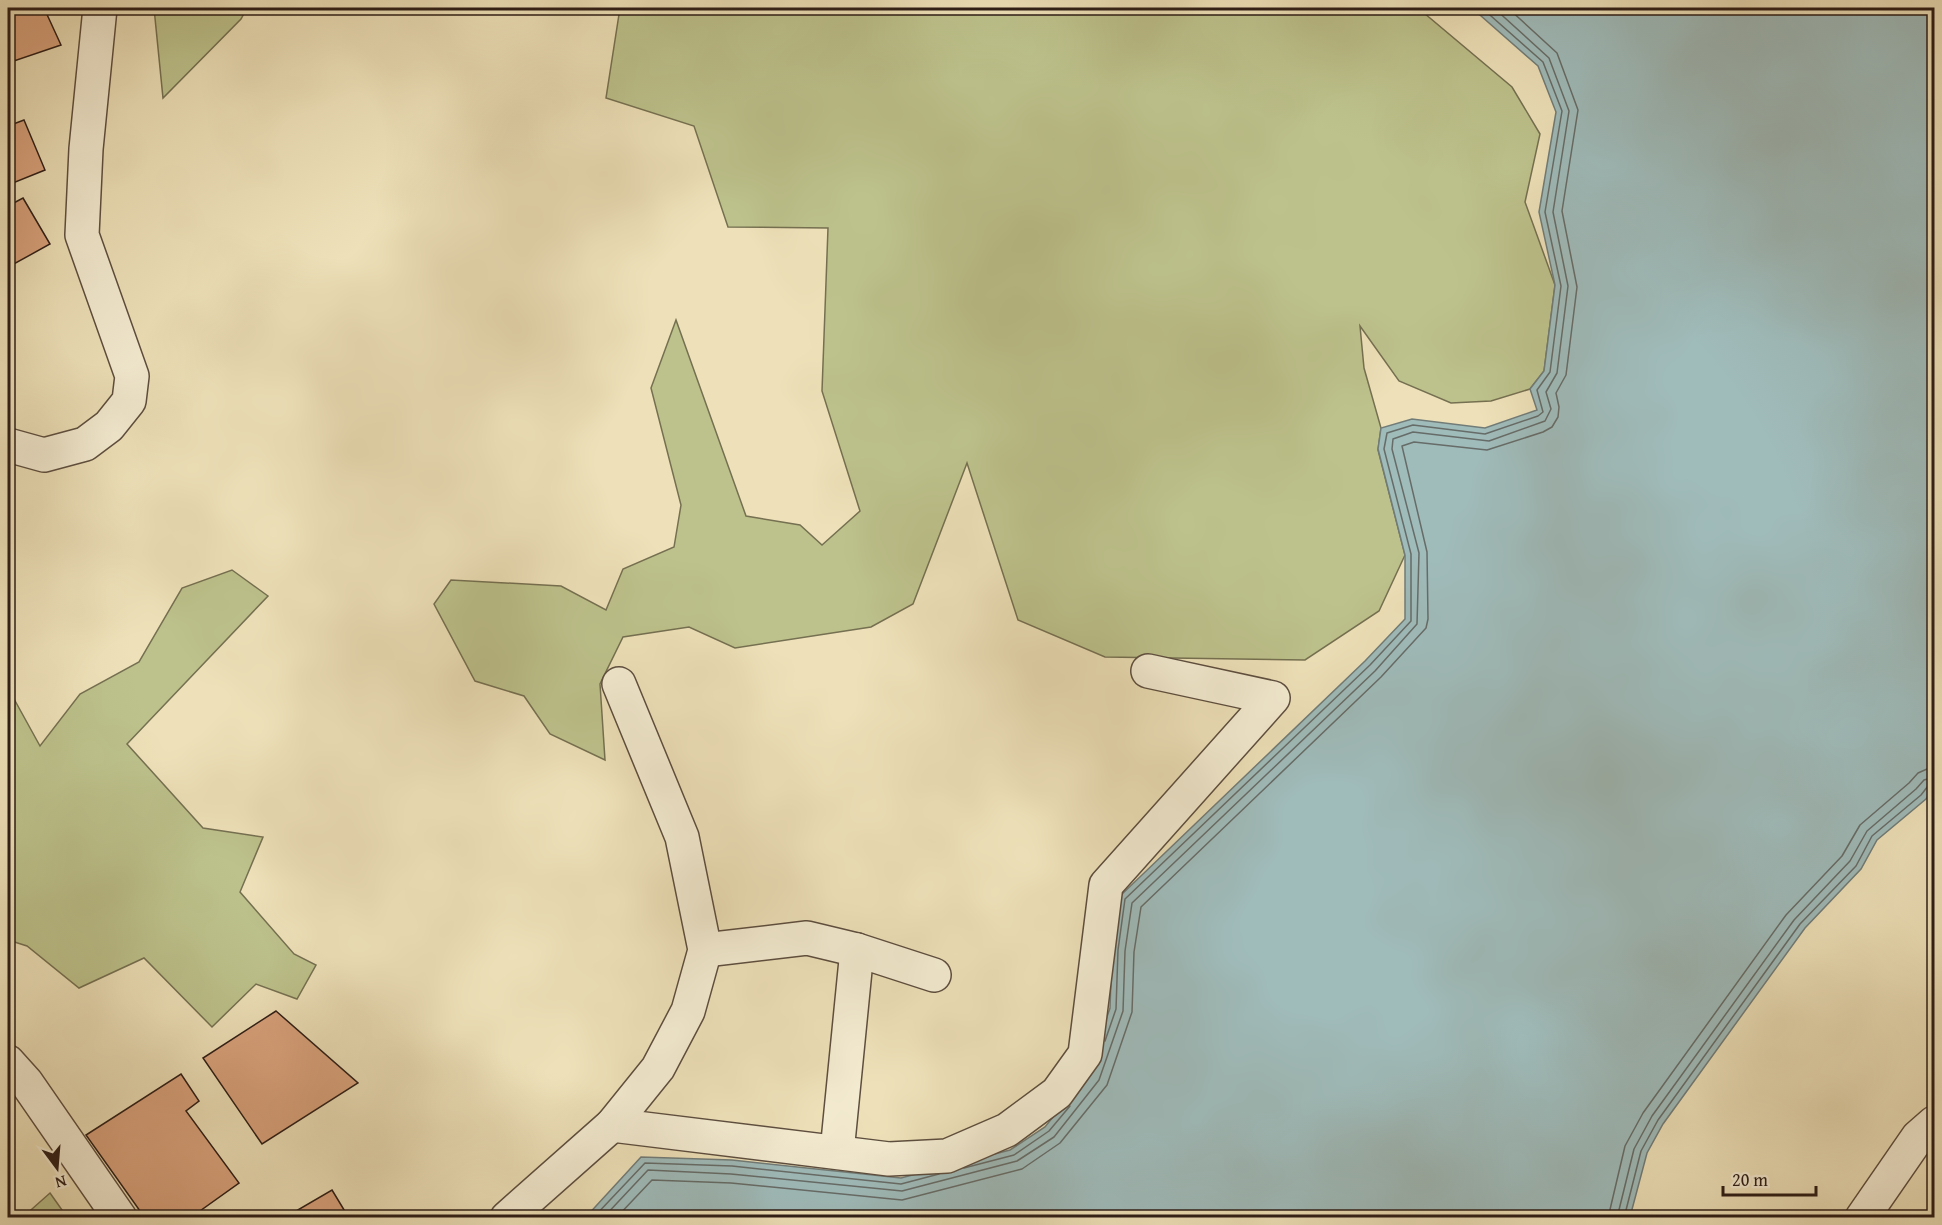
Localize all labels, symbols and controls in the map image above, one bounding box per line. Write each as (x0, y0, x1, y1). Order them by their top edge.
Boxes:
north arrow (27, 1138, 87, 1198)
scale bar (1723, 1159, 1816, 1197)
text: 20 m (1732, 1166, 1768, 1193)
text: N (52, 1169, 70, 1196)

